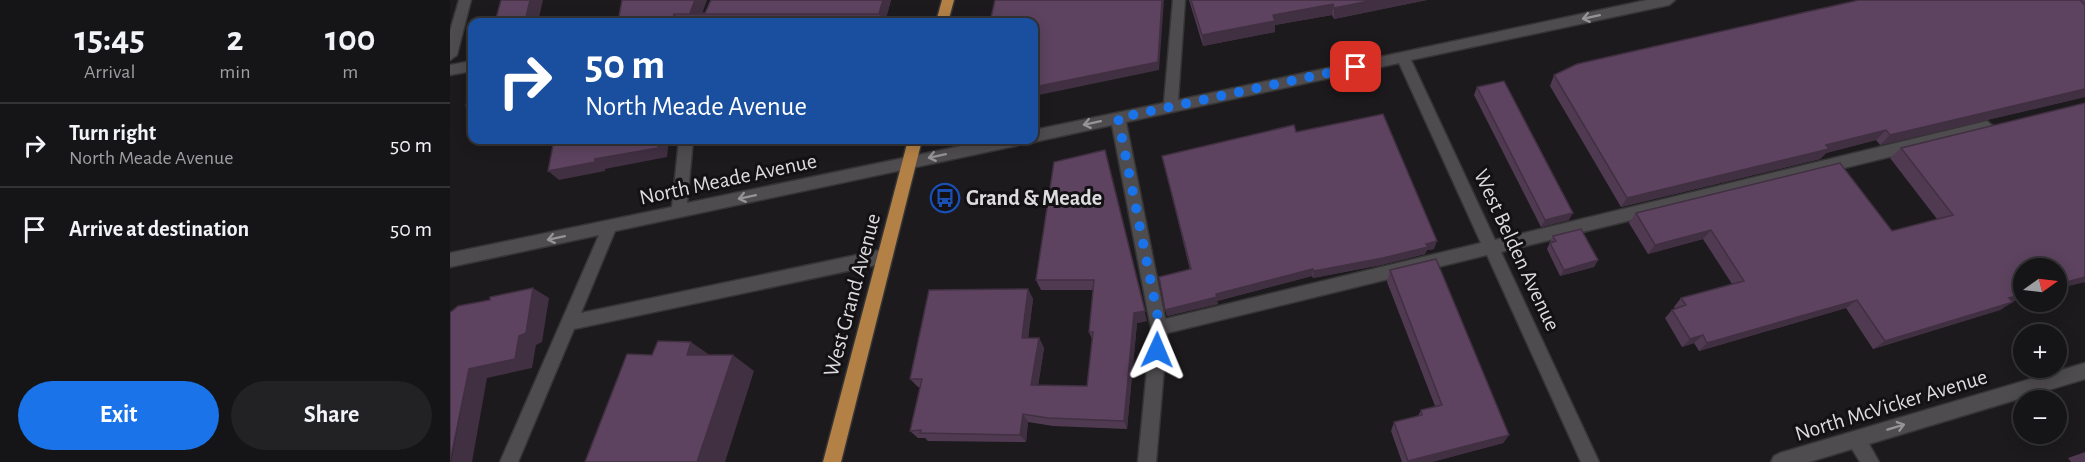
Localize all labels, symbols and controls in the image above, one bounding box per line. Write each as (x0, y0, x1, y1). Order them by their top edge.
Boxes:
one-way arrow (1582, 11, 1601, 23)
text: 15:45 (74, 21, 145, 57)
text: 2 (226, 21, 243, 57)
text: 100 (325, 21, 375, 57)
pin (1330, 41, 1381, 92)
icon: right (486, 42, 564, 120)
text: 50 m (585, 44, 665, 86)
icon: arrive (1339, 50, 1372, 83)
text: Arrival (84, 62, 135, 82)
text: min (219, 62, 251, 82)
text: m (342, 62, 358, 82)
text: North Meade Avenue (585, 93, 807, 120)
one-way arrow (1083, 118, 1103, 129)
text: Turn right (69, 122, 156, 144)
icon: right (18, 129, 51, 162)
text: 50 m (390, 134, 432, 156)
text: North Meade Avenue (69, 148, 233, 168)
street label: North Meade Avenue (637, 149, 819, 209)
one-way arrow (928, 151, 948, 162)
street label: West Belden Avenue (1470, 166, 1564, 334)
bus stop icon: Grand & Meade (929, 182, 961, 214)
place label: Grand & Meade (966, 187, 1102, 209)
one-way arrow (737, 192, 757, 203)
street label: West Grand Avenue (820, 211, 884, 379)
icon: arrive (18, 213, 51, 246)
text: Arrive at destination (69, 218, 249, 240)
text: 50 m (390, 218, 432, 240)
one-way arrow (547, 232, 566, 244)
north arrow (2013, 258, 2067, 312)
map controls (2013, 258, 2067, 444)
position arrow (1125, 318, 1189, 382)
button: + (2013, 324, 2067, 378)
street label: North McVicker Avenue (1792, 365, 1990, 445)
button: Exit (18, 381, 219, 450)
button: Share (231, 381, 432, 450)
button: − (2013, 390, 2067, 444)
one-way arrow (1886, 421, 1905, 432)

